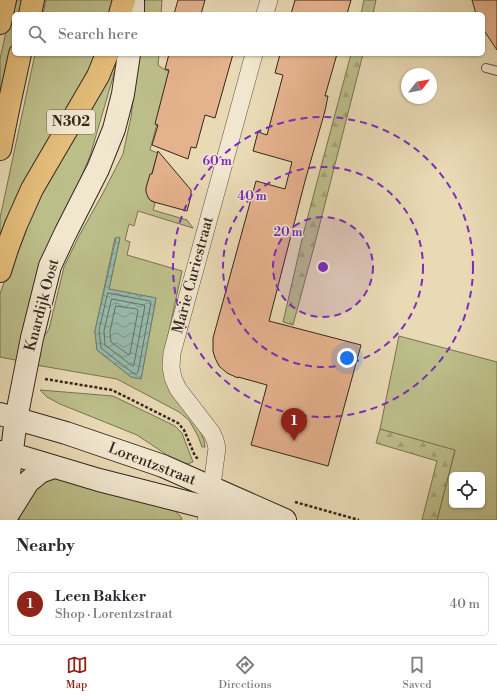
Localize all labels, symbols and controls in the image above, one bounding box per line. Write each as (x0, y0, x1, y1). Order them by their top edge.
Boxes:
search box (12, 12, 485, 56)
icon: search (26, 23, 48, 45)
text: Search here (58, 25, 138, 44)
north arrow (401, 68, 437, 104)
road number: N302 (47, 110, 95, 134)
text: 60 m (202, 154, 232, 169)
text: 40 m (237, 189, 267, 204)
street label: Marie Curiestraat (168, 214, 218, 336)
text: 20 m (273, 225, 303, 240)
street label: Knardijk Oost (21, 256, 64, 353)
centre of rings (316, 260, 330, 274)
your location (337, 348, 357, 368)
pin: 1 (281, 408, 307, 441)
street label: Lorentzstraat (105, 439, 199, 490)
map controls (449, 472, 485, 508)
button: locate (449, 472, 485, 508)
text: Nearby (16, 535, 75, 557)
text: Leen Bakker (55, 587, 146, 606)
text: 1 (27, 596, 33, 612)
text: 40 m (450, 596, 480, 612)
text: Shop · Lorentzstraat (55, 606, 173, 622)
tab: Map (66, 654, 88, 692)
tab: Directions (219, 654, 272, 692)
tab: Saved (403, 654, 431, 692)

